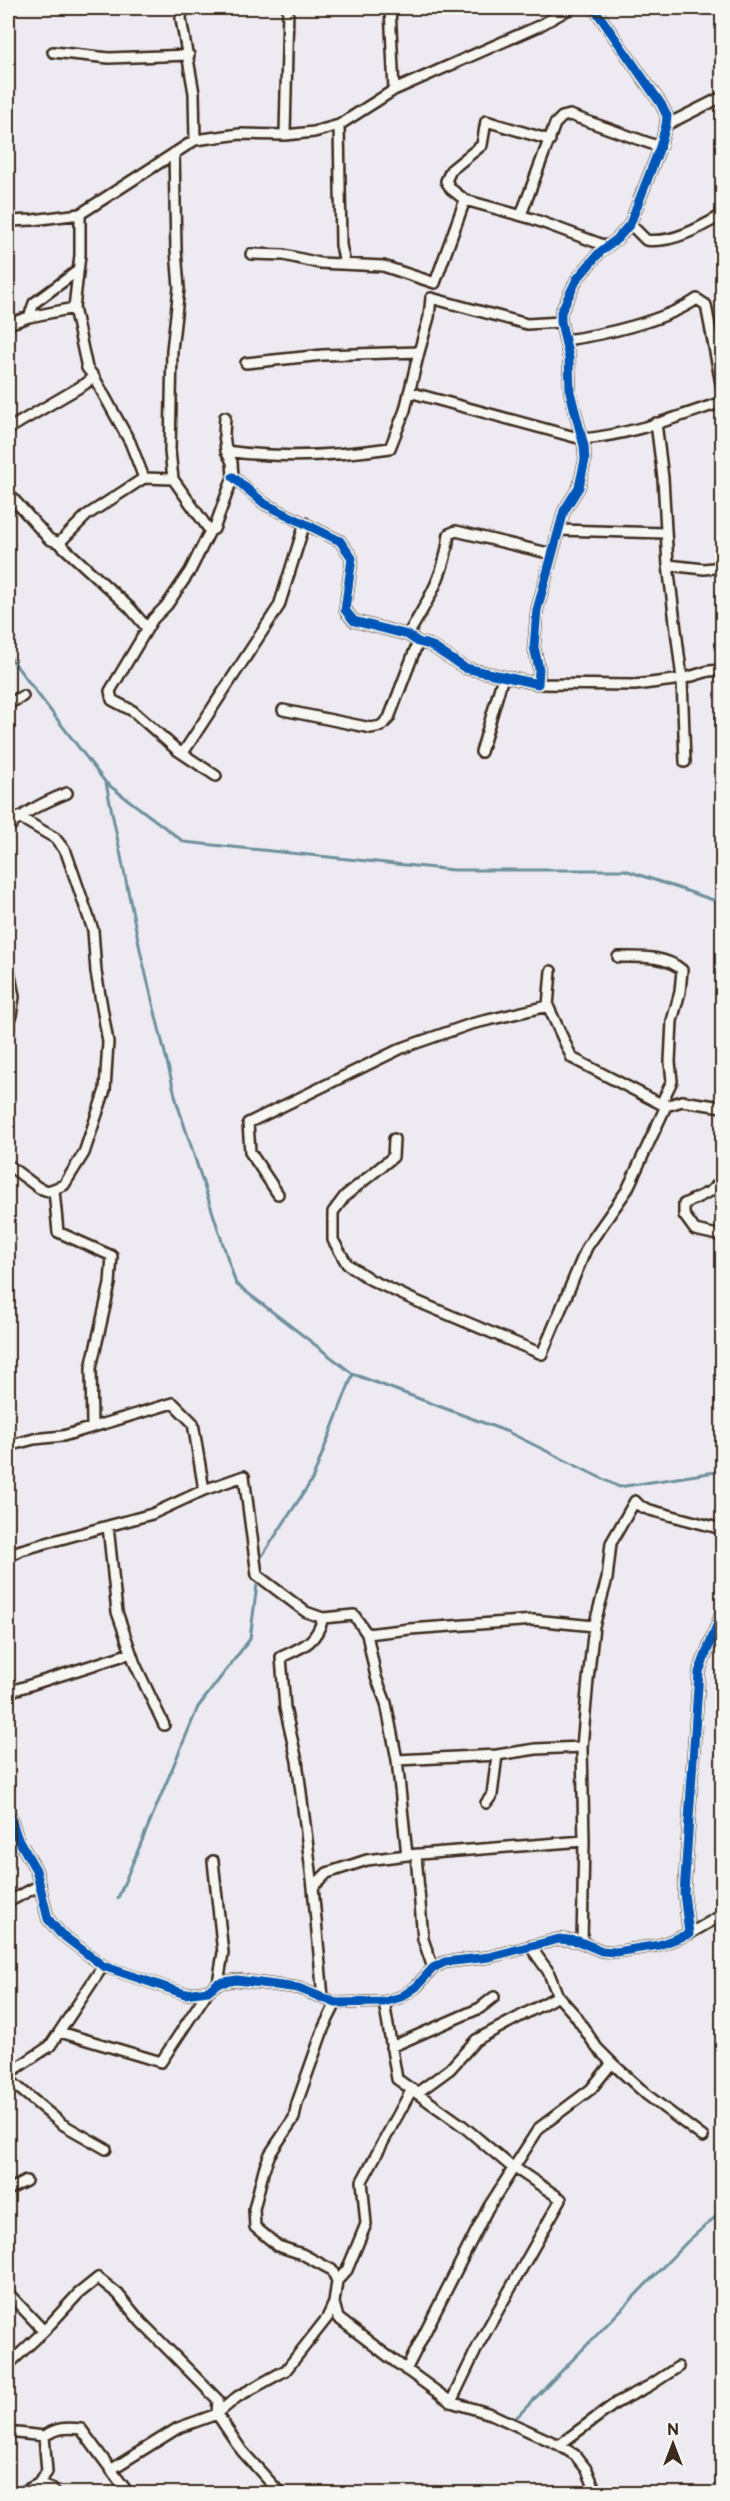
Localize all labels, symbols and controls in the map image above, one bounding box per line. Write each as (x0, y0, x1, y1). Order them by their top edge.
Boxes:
north arrow (643, 2414, 703, 2474)
text: N (667, 2421, 679, 2440)

